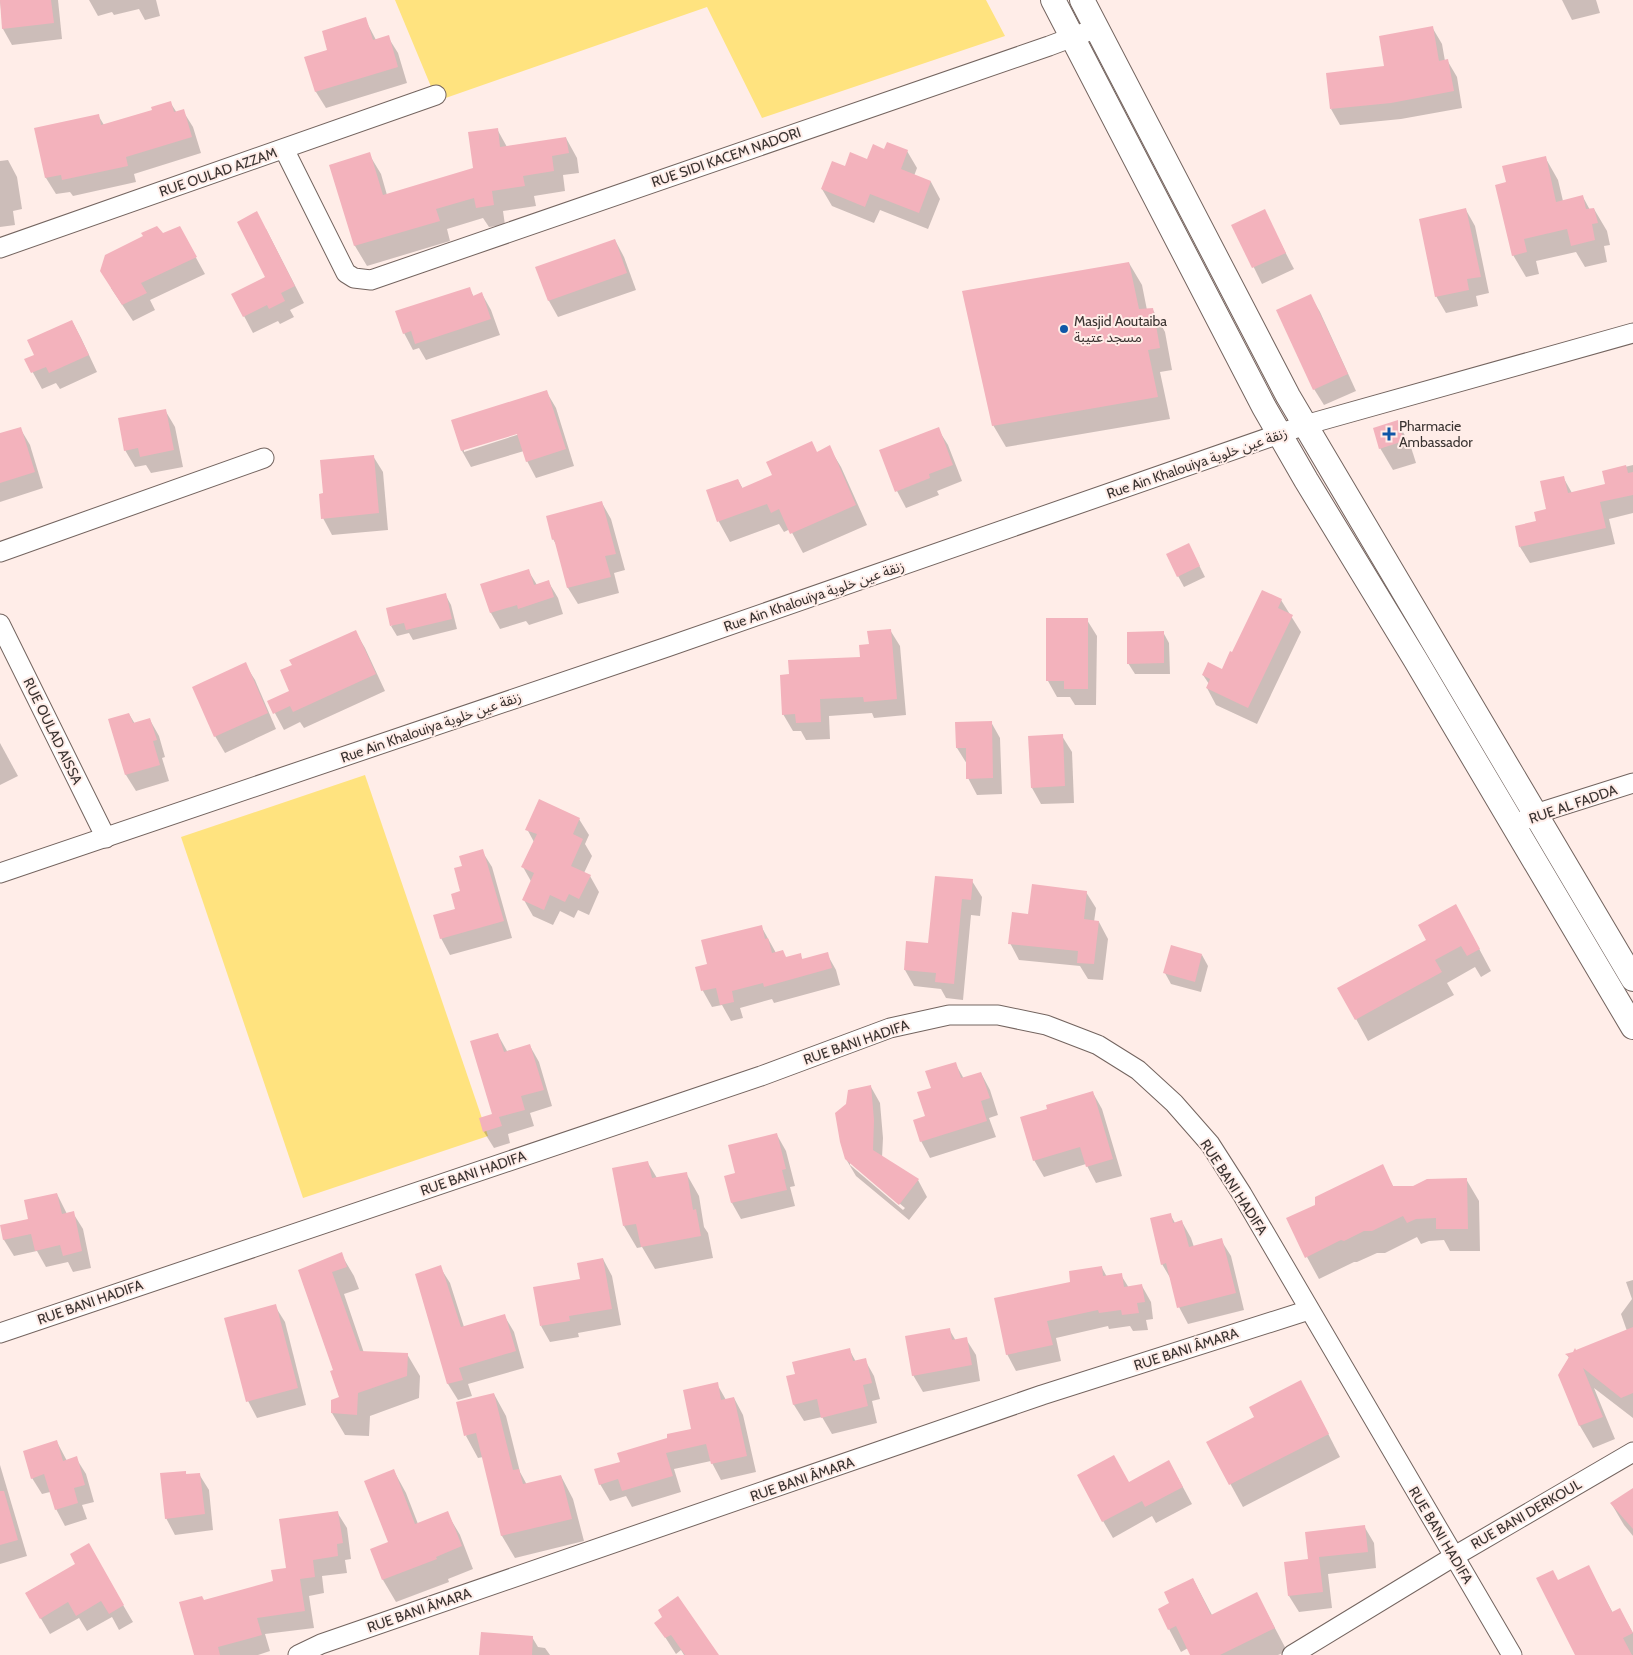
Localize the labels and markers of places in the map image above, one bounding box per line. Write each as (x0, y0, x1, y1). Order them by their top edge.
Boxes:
place label: Masjid Aoutaiba مسجد عتيبة (1074, 312, 1167, 346)
marker: Masjid Aoutaiba مسجد عتيبة (1058, 323, 1070, 335)
place label: Pharmacie Ambassador (1399, 417, 1473, 451)
marker: Pharmacie Ambassador (1383, 428, 1395, 440)

